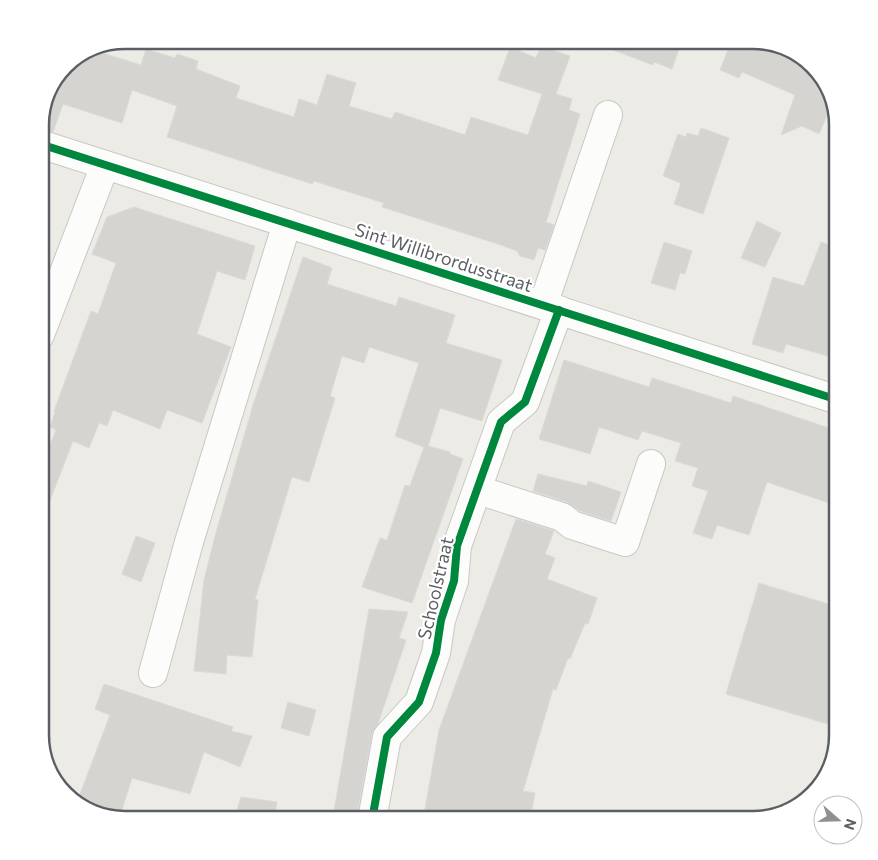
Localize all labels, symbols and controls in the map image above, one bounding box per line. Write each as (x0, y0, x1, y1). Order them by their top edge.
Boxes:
street label: Sint Willibrordusstraat (352, 218, 536, 296)
street label: Schoolstraat (413, 535, 457, 641)
north arrow (813, 795, 863, 845)
text: N (841, 817, 860, 832)

